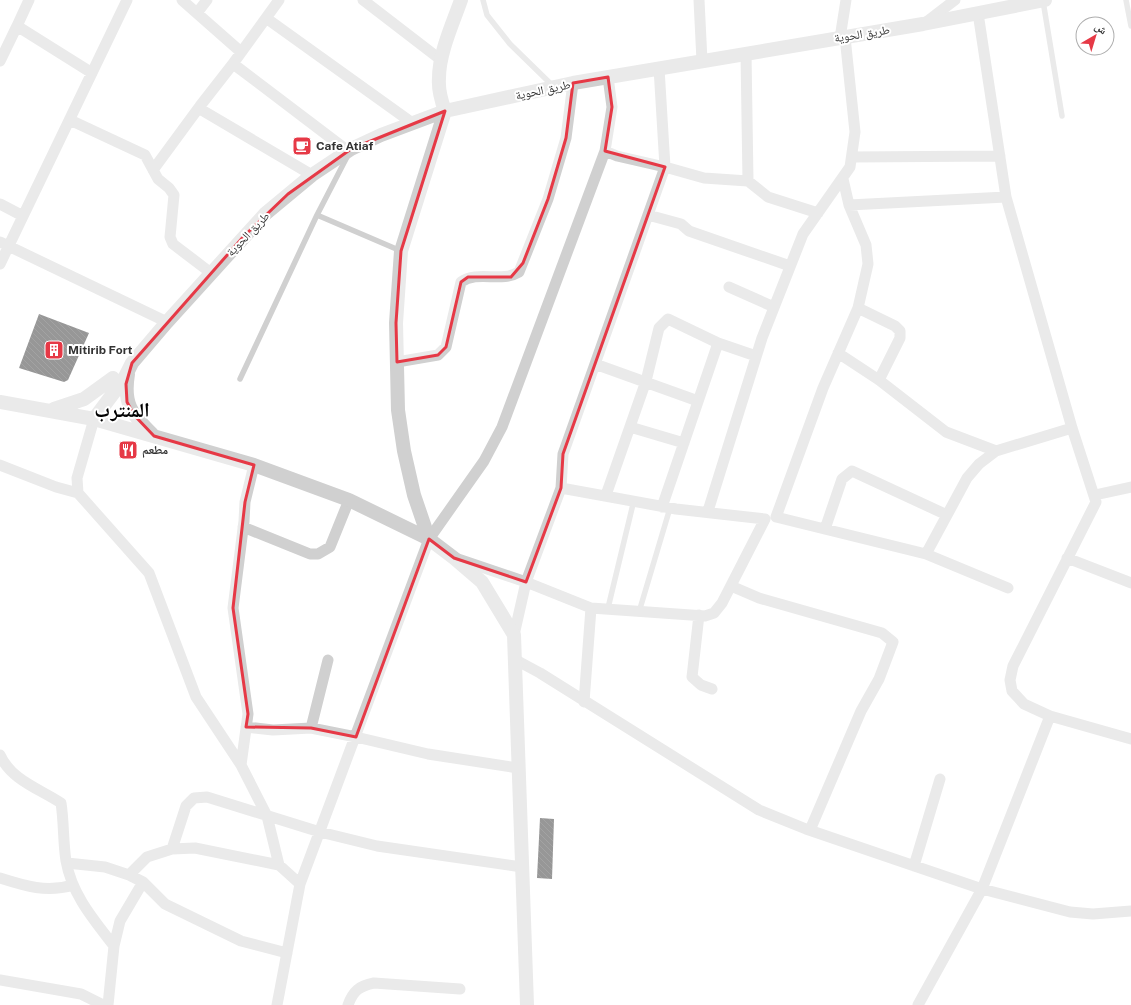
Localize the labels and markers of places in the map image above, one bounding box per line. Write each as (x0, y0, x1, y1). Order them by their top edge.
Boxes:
cafe icon: Cafe Atiaf (291, 135, 313, 157)
place label: Cafe Atiaf (316, 139, 373, 153)
building icon: Mitirib Fort (43, 339, 65, 361)
place label: Mitirib Fort (68, 343, 133, 357)
restaurant icon: مطعم (117, 439, 139, 461)
place label: مطعم (142, 443, 169, 458)

